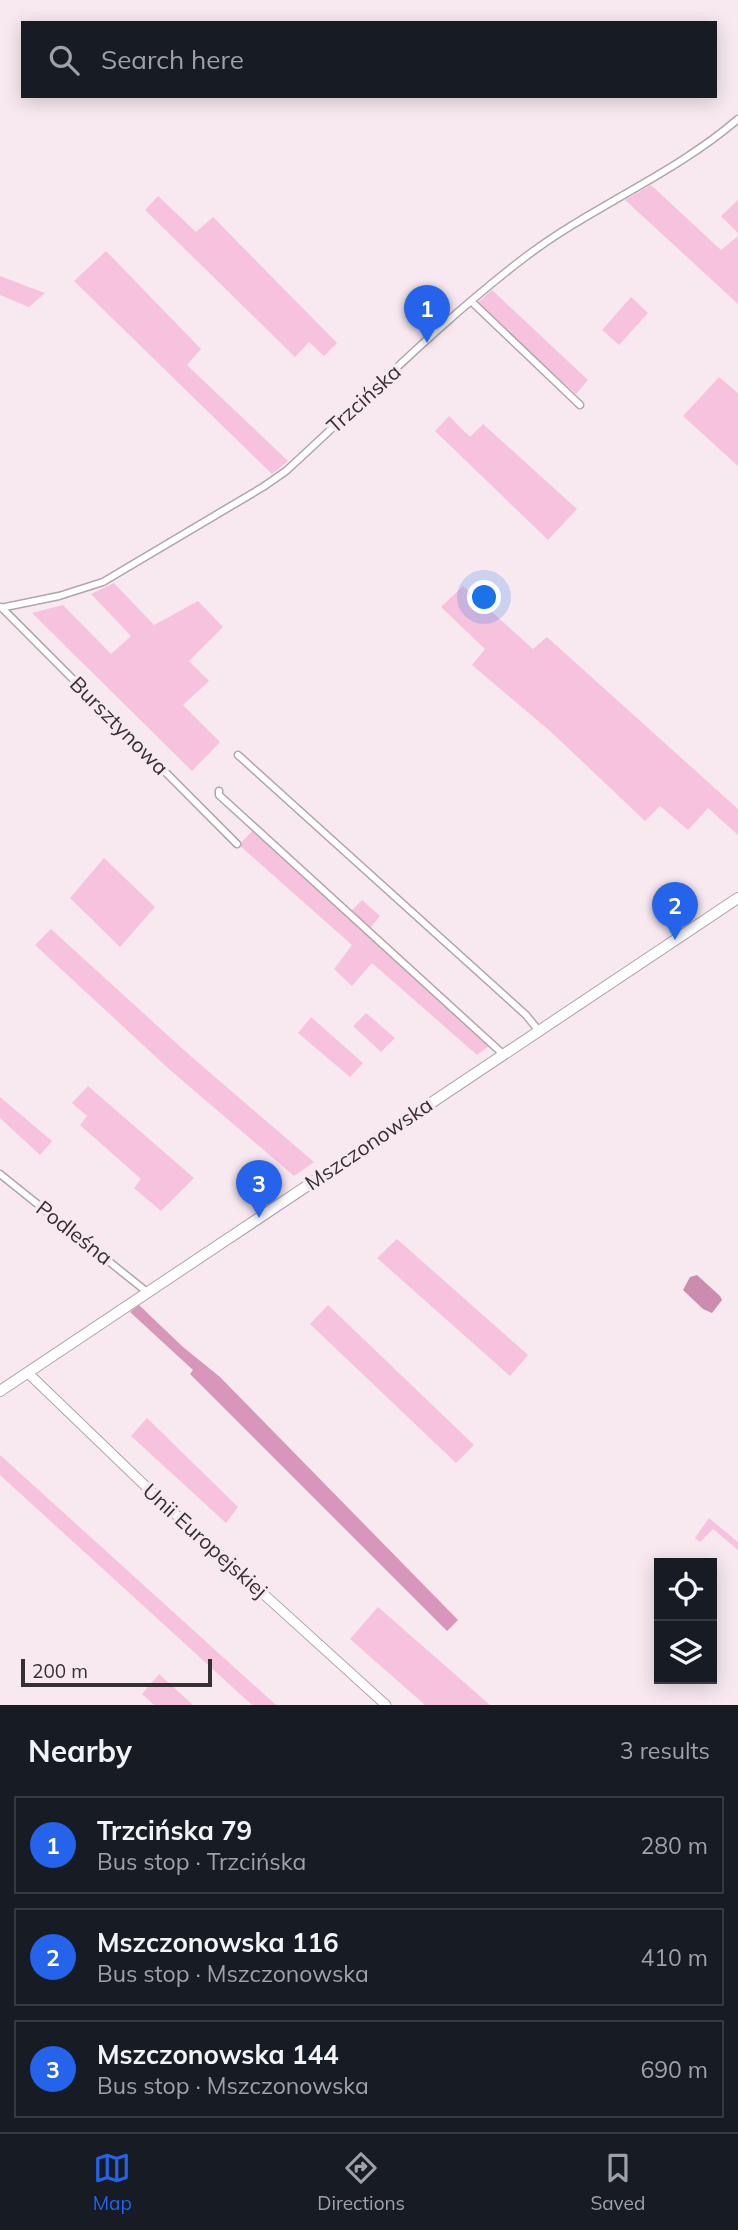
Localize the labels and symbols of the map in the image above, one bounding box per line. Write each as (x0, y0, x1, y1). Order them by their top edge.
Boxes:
pin: 1 (404, 285, 450, 343)
street label: Trzcińska (321, 358, 406, 438)
your location (467, 580, 501, 614)
street label: Bursztynowa (65, 671, 174, 780)
pin: 2 (652, 882, 698, 940)
street label: Mszczonowska (300, 1091, 437, 1195)
pin: 3 (236, 1160, 282, 1218)
street label: Podleśna (31, 1194, 118, 1270)
street label: Unii Europejskiej (138, 1477, 273, 1603)
scale bar (21, 1656, 212, 1688)

